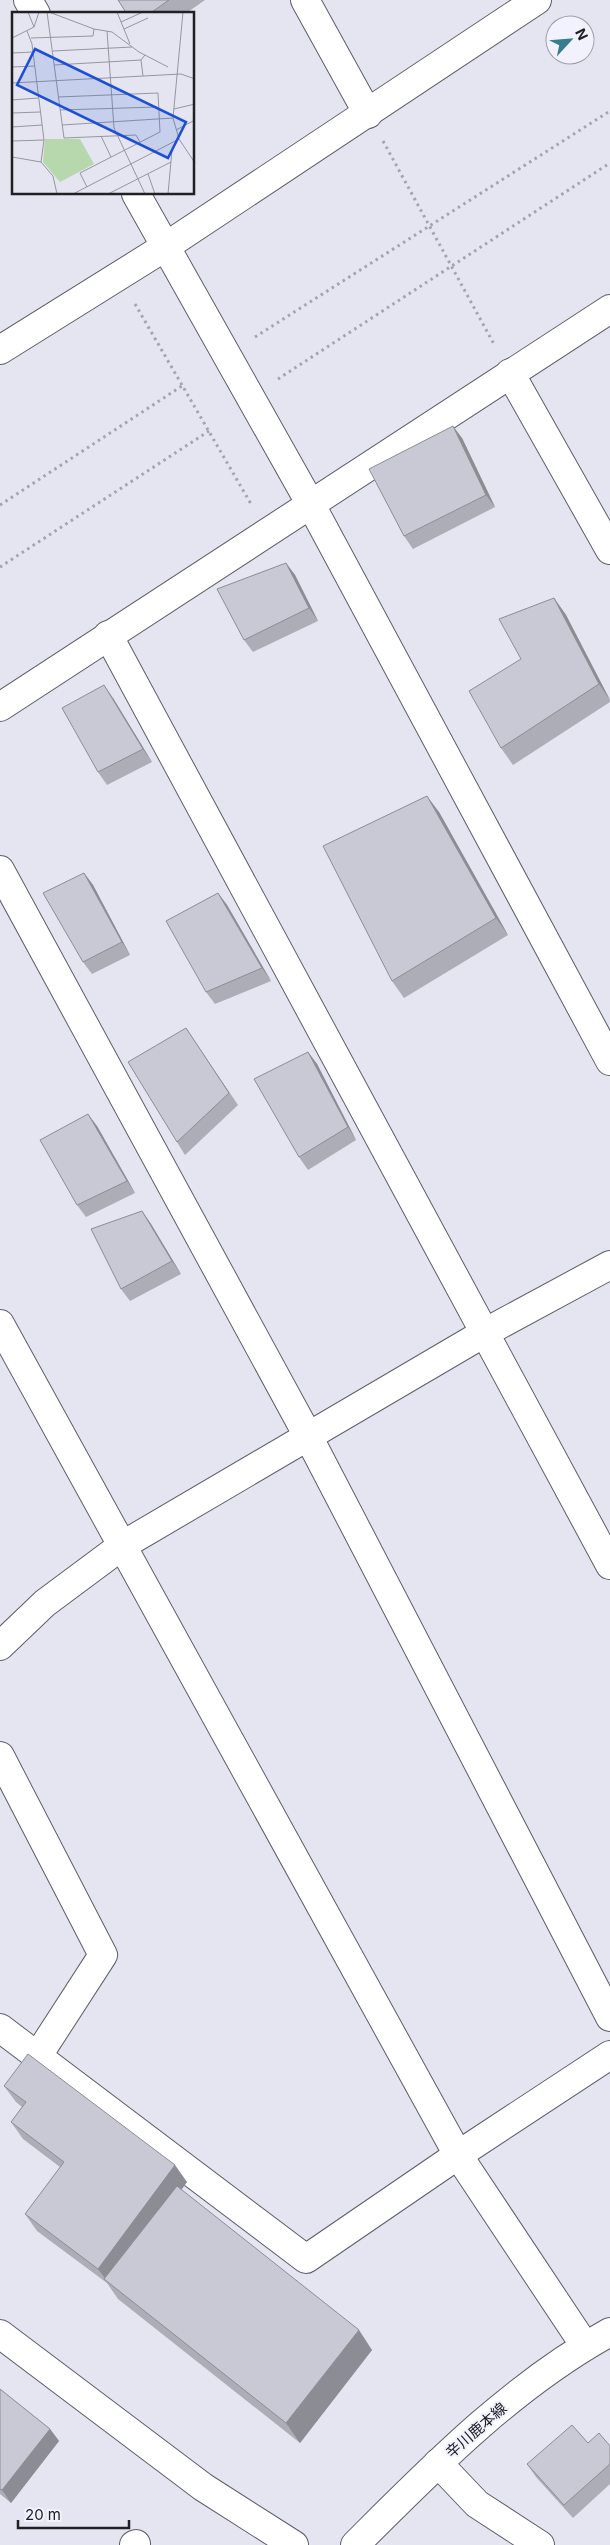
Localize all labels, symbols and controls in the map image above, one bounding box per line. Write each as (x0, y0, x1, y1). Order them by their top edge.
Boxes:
inset map (12, 12, 195, 195)
north arrow (545, 15, 595, 65)
text: N (572, 26, 592, 43)
street label: 辛川鹿本線 (441, 2398, 511, 2462)
scale bar (18, 2498, 129, 2530)
text: 20 m (25, 2505, 61, 2524)

